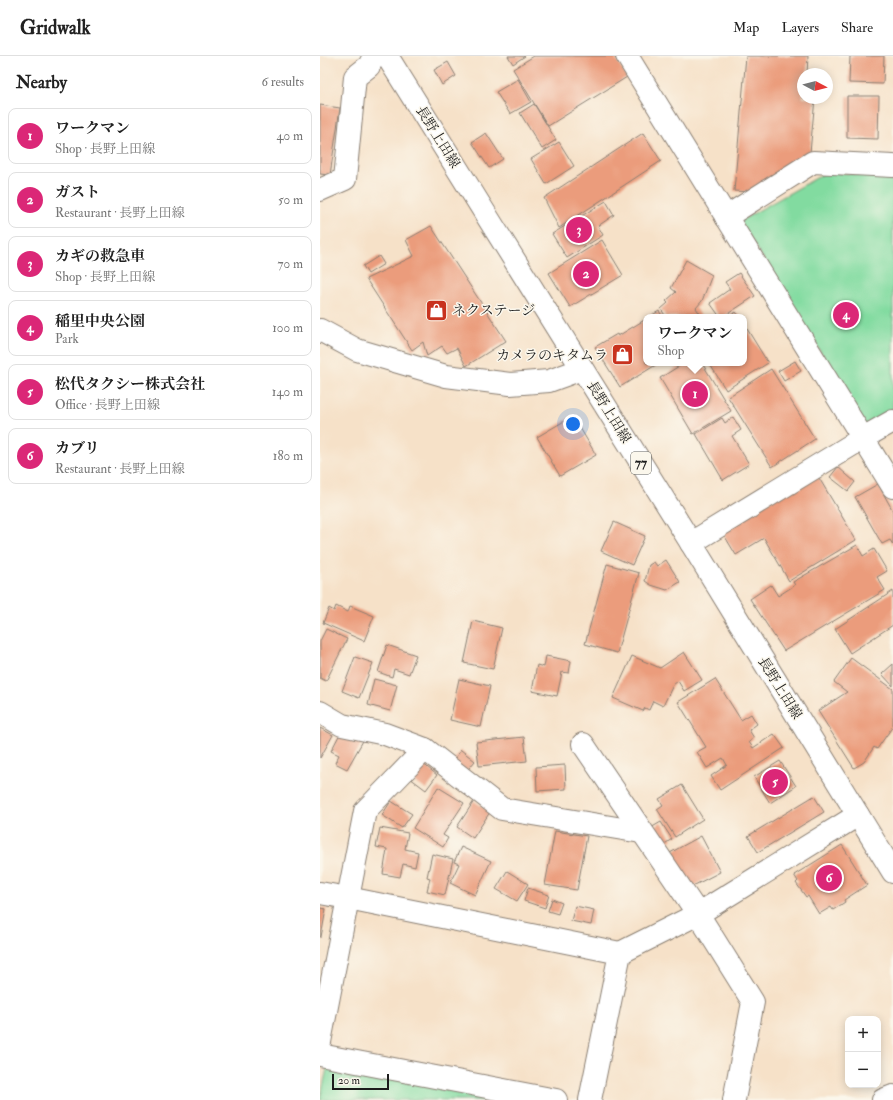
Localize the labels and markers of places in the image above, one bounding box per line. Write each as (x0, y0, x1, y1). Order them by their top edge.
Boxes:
pin: 3 (566, 215, 592, 245)
pin: 2 (573, 259, 599, 289)
shop icon: ネクステージ (423, 297, 449, 323)
pin: 4 (833, 300, 859, 330)
place label: ネクステージ (452, 302, 535, 319)
shop icon: カメラのキタムラ (610, 342, 636, 368)
place label: カメラのキタムラ (496, 347, 608, 364)
pin: 1 (682, 379, 708, 409)
pin: 5 (762, 767, 788, 797)
pin: 6 (816, 863, 842, 893)

